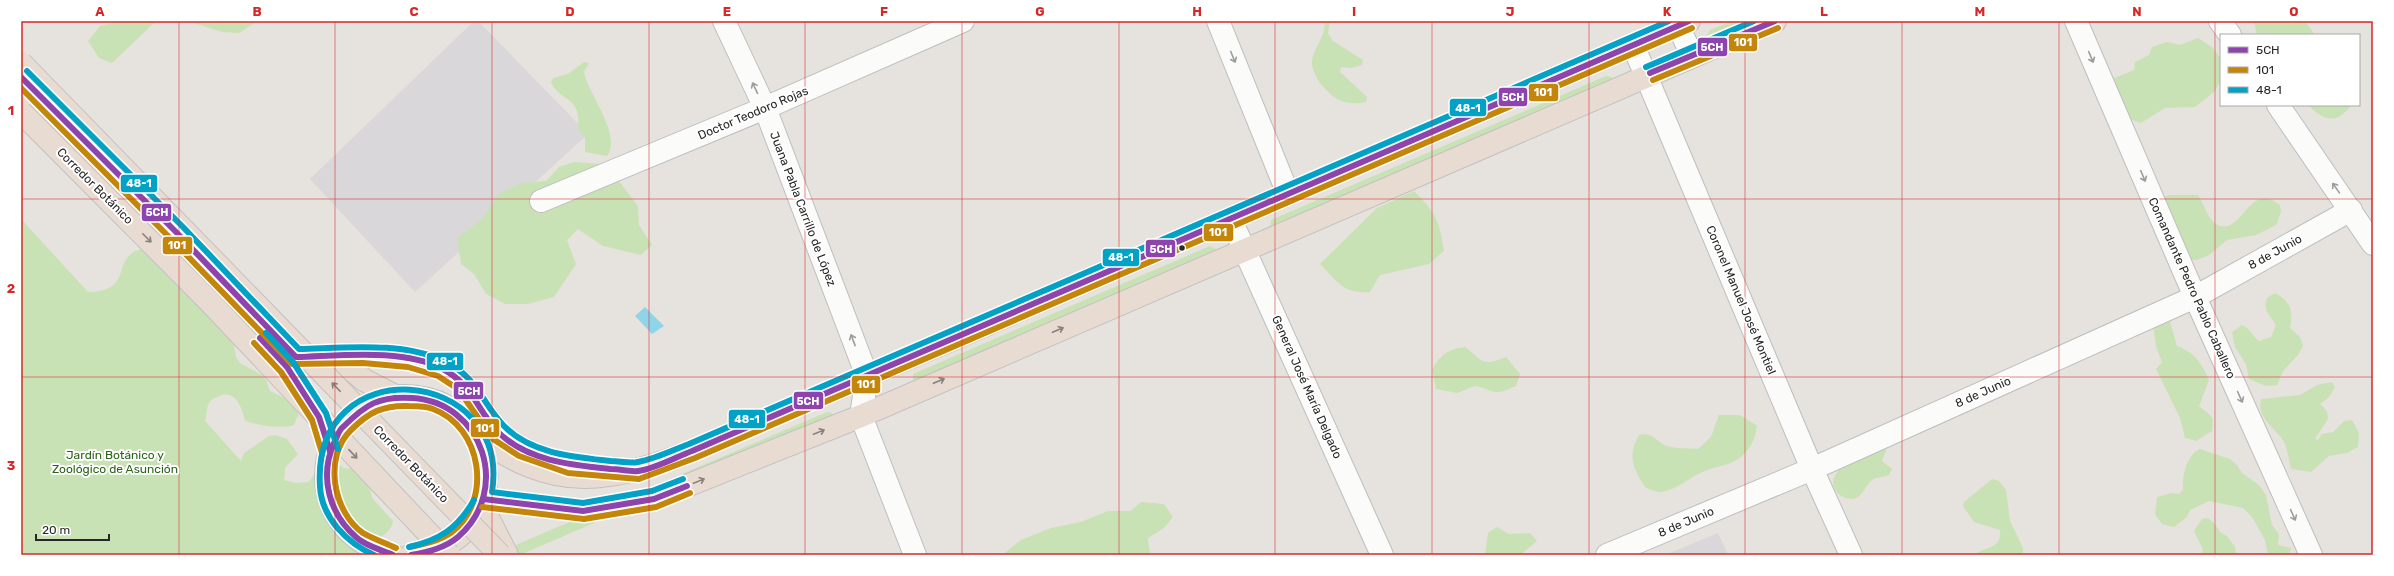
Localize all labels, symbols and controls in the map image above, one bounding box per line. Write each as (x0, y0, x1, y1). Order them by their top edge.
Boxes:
text: A (95, 4, 105, 19)
text: B (252, 4, 262, 19)
text: C (409, 4, 419, 19)
text: D (565, 4, 575, 19)
text: E (723, 4, 731, 19)
text: F (880, 4, 888, 19)
text: G (1035, 4, 1045, 19)
text: H (1192, 4, 1202, 19)
text: I (1352, 4, 1356, 19)
text: J (1506, 4, 1514, 19)
text: K (1663, 4, 1672, 19)
text: L (1820, 4, 1828, 19)
text: M (1975, 4, 1985, 19)
text: N (2132, 4, 2142, 19)
text: O (2289, 4, 2299, 19)
line badge: 101 (1728, 33, 1758, 52)
legend (2220, 34, 2360, 106)
text: 101 (1734, 36, 1752, 49)
line badge: 5CH (1697, 37, 1728, 57)
text: 5CH (1700, 41, 1724, 54)
text: 5CH (2256, 43, 2280, 57)
one-way arrow (2088, 50, 2095, 62)
one-way arrow (1230, 51, 1237, 63)
text: 101 (2256, 63, 2274, 77)
street label: Doctor Teodoro Rojas (696, 83, 810, 143)
one-way arrow (751, 83, 758, 95)
line badge: 101 (1528, 83, 1559, 102)
text: 48-1 (2256, 83, 2282, 97)
text: 101 (1534, 86, 1552, 99)
line badge: 5CH (1498, 87, 1528, 107)
text: 5CH (1501, 91, 1525, 104)
line badge: 48-1 (1449, 98, 1487, 117)
text: 48-1 (1455, 102, 1481, 115)
text: 1 (8, 103, 14, 118)
street label: Juana Pabla Carrillo de López (767, 130, 839, 288)
street label: Corredor Botánico (54, 145, 136, 227)
one-way arrow (2140, 170, 2147, 182)
line badge: 48-1 (120, 174, 158, 193)
text: 48-1 (126, 177, 152, 190)
one-way arrow (2331, 182, 2339, 194)
street label: Comandante Pedro Pablo Caballero (2146, 195, 2238, 381)
line badge: 5CH (141, 203, 172, 222)
text: 5CH (145, 206, 169, 219)
line badge: 101 (1203, 223, 1234, 242)
street label: Coronel Manuel José Montiel (1703, 223, 1779, 377)
text: 101 (1209, 226, 1227, 239)
street label: 8 de Junio (2246, 231, 2304, 272)
one-way arrow (142, 234, 152, 243)
line badge: 101 (162, 236, 193, 255)
text: 101 (168, 239, 186, 252)
line badge: 5CH (1145, 239, 1176, 258)
text: 5CH (1149, 243, 1173, 256)
unlabelled marker (1177, 243, 1187, 253)
line badge: 48-1 (1102, 248, 1140, 267)
text: 48-1 (1108, 251, 1134, 264)
text: 2 (7, 281, 15, 296)
street label: General José María Delgado (1269, 313, 1345, 461)
one-way arrow (1052, 326, 1064, 333)
one-way arrow (849, 334, 857, 346)
line badge: 48-1 (426, 352, 464, 371)
text: 48-1 (432, 355, 458, 368)
street label: 8 de Junio (1953, 374, 2013, 410)
line badge: 101 (851, 375, 881, 394)
one-way arrow (932, 377, 944, 384)
text: 101 (857, 378, 875, 391)
line badge: 5CH (453, 381, 484, 400)
one-way arrow (331, 382, 341, 392)
text: 5CH (457, 385, 481, 398)
one-way arrow (2237, 390, 2244, 402)
line badge: 5CH (793, 391, 824, 410)
text: 5CH (796, 395, 820, 408)
line badge: 48-1 (728, 409, 766, 429)
text: 48-1 (734, 413, 760, 426)
line badge: 101 (470, 418, 500, 438)
text: 101 (476, 422, 494, 435)
street label: Corredor Botánico (371, 423, 451, 506)
one-way arrow (813, 428, 825, 435)
park label: Jardín Botánico y Zoológico de Asunción (52, 448, 178, 476)
one-way arrow (349, 448, 358, 459)
text: 3 (7, 458, 16, 473)
one-way arrow (692, 477, 704, 484)
street label: 8 de Junio (1656, 504, 1716, 540)
one-way arrow (2290, 509, 2297, 521)
scale bar (36, 516, 109, 542)
text: 20 m (42, 523, 70, 537)

